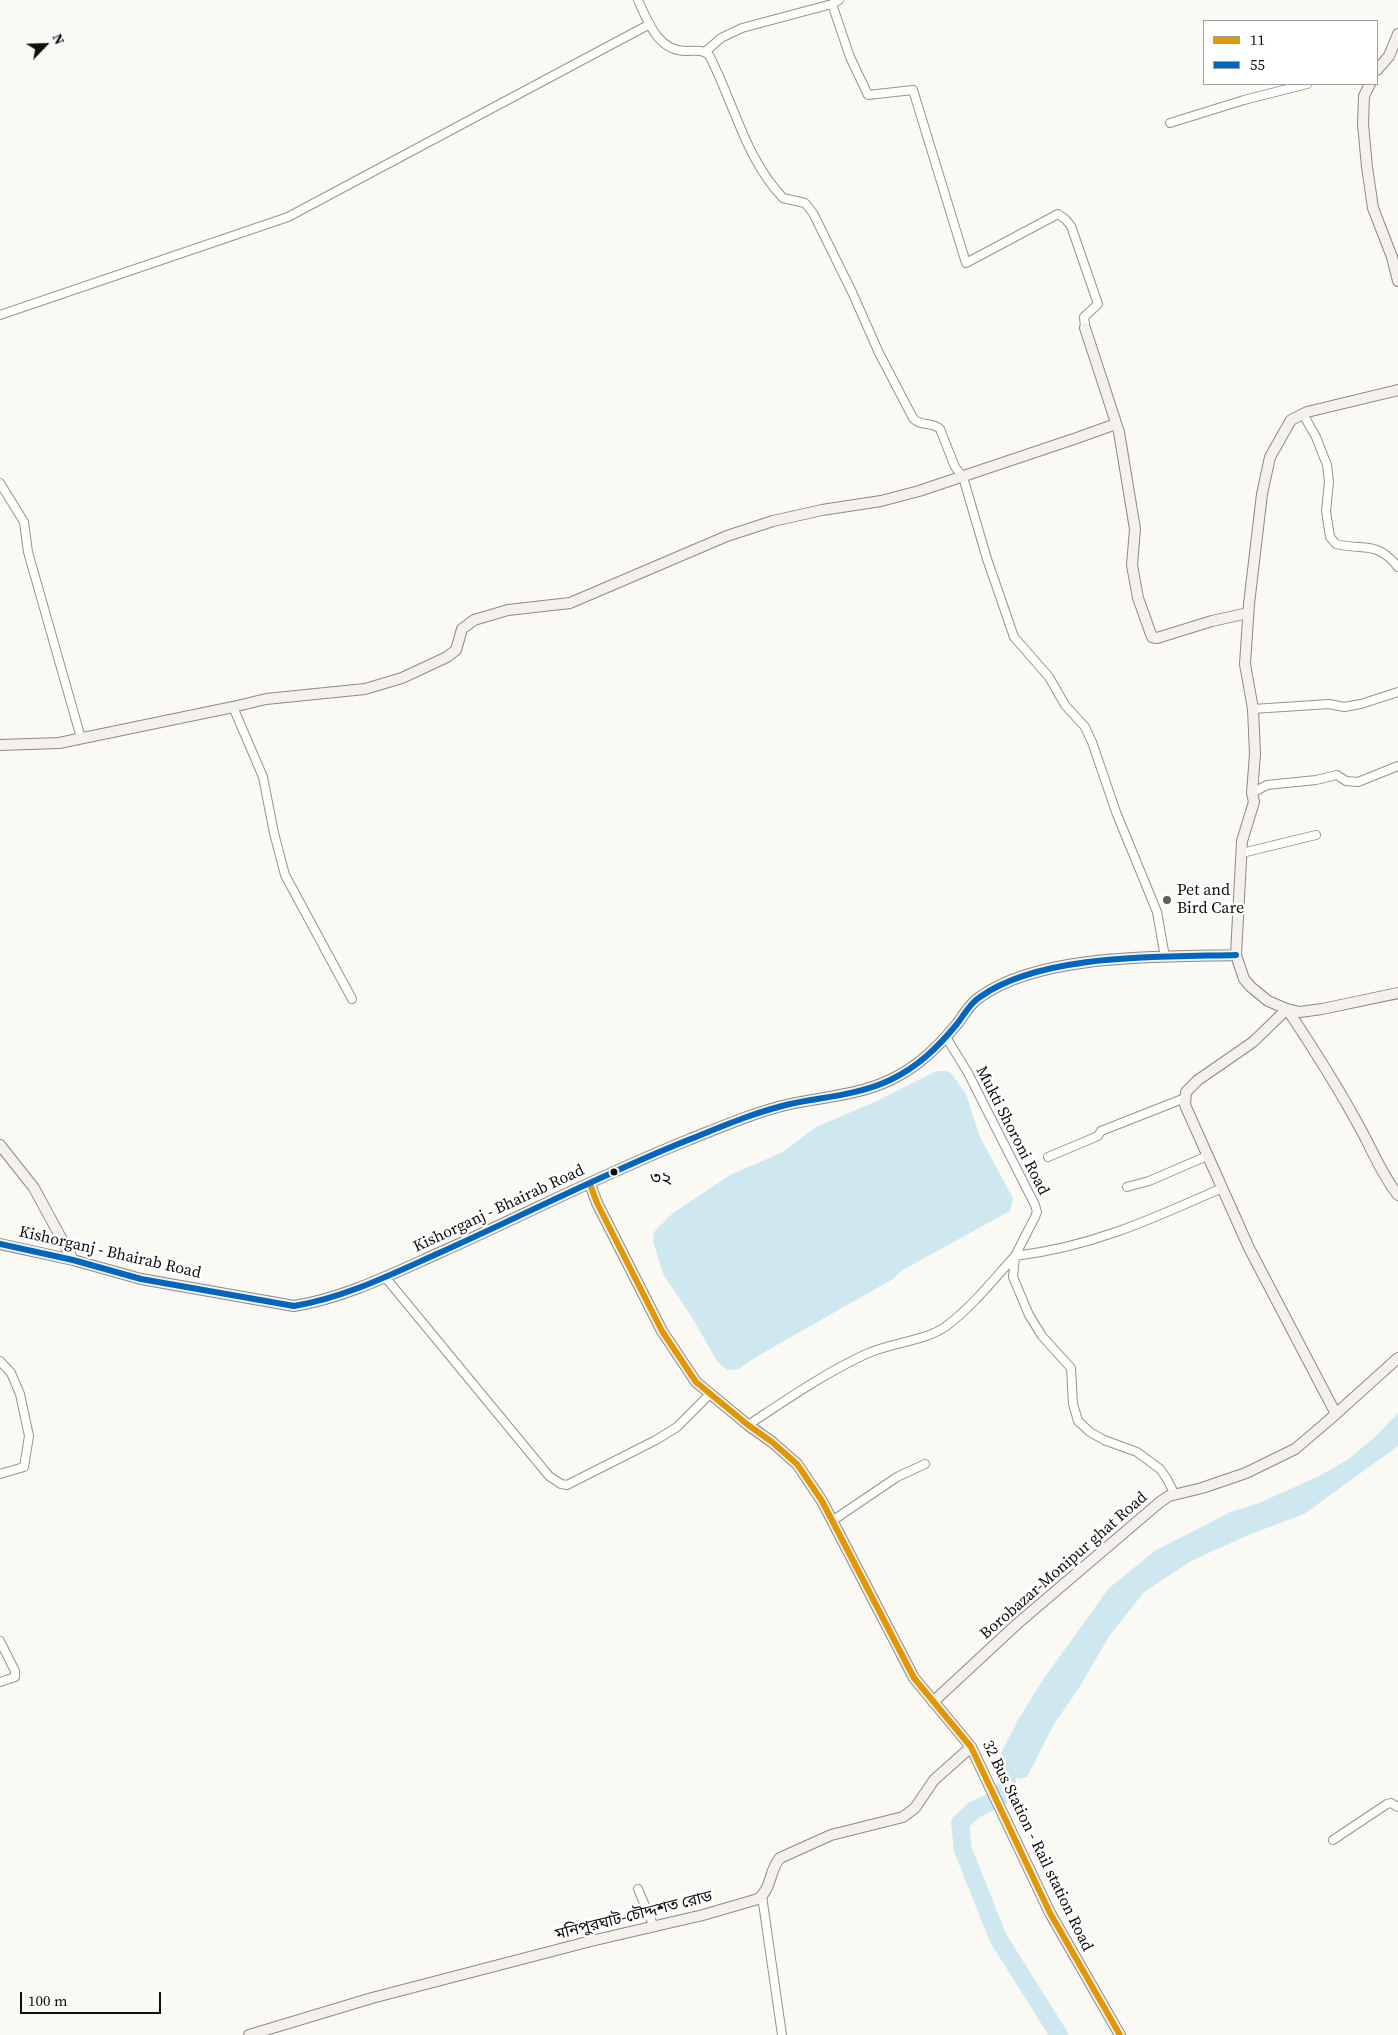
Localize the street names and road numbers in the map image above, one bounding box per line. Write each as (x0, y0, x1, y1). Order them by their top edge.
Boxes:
street label: Mukti Shoroni Road (971, 1063, 1053, 1199)
street label: Kishorganj - Bhairab Road (411, 1161, 587, 1257)
street label: Kishorganj - Bhairab Road (17, 1223, 203, 1283)
street label: Borobazar-Monipur ghat Road (976, 1488, 1152, 1644)
street label: 32 Bus Station - Rail station Road (977, 1737, 1097, 1955)
street label: মনিপুরঘাট-চৌদ্দশত রোড (554, 1887, 714, 1945)

